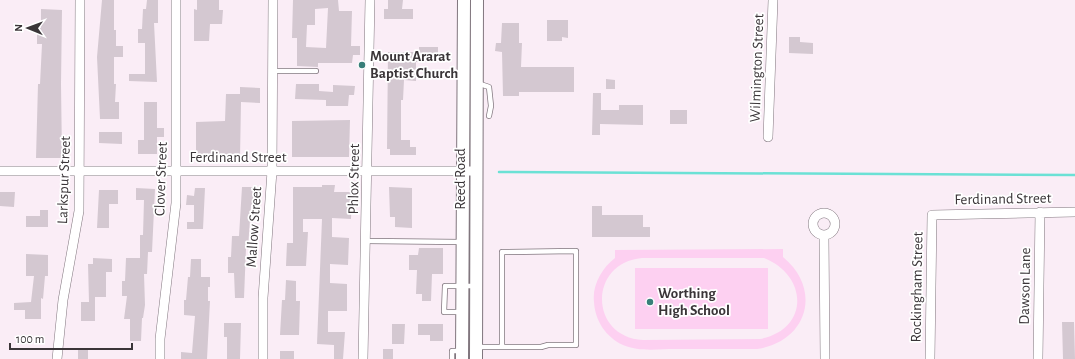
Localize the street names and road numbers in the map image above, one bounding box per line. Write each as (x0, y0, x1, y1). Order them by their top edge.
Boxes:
street label: Wilmington Street (748, 13, 766, 123)
street label: Larkspur Street (55, 136, 73, 224)
street label: Clover Street (152, 141, 170, 216)
street label: Phlox Street (346, 143, 362, 215)
street label: Reed Road (453, 148, 468, 210)
street label: Ferdinand Street (190, 150, 287, 165)
street label: Mallow Street (244, 186, 264, 268)
street label: Ferdinand Street (954, 191, 1052, 207)
street label: Rockingham Street (909, 231, 925, 343)
street label: Dawson Lane (1017, 247, 1033, 325)

